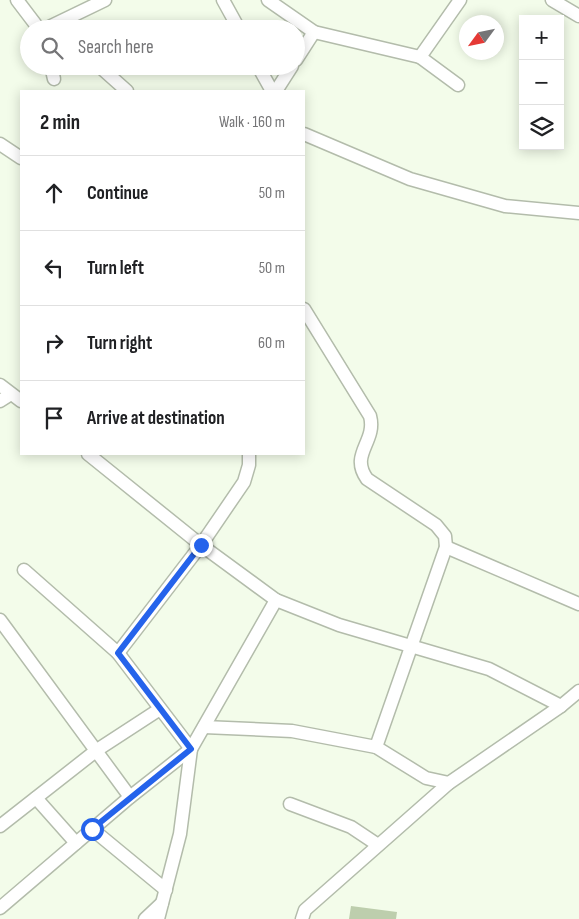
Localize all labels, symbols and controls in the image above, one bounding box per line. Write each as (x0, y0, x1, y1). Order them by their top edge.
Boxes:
north arrow (459, 15, 504, 60)
map controls (519, 15, 564, 150)
button: + (519, 15, 564, 60)
search box (20, 20, 305, 75)
icon: search (38, 34, 66, 62)
text: Search here (78, 36, 154, 59)
button: − (519, 60, 564, 105)
button: layers (519, 105, 564, 150)
text: 2 min (40, 110, 80, 135)
text: Walk · 160 m (219, 113, 285, 132)
icon: ahead (40, 179, 68, 207)
text: Continue (87, 182, 148, 205)
text: 50 m (259, 184, 285, 203)
icon: left (40, 254, 68, 282)
text: Turn left (87, 257, 144, 280)
text: 50 m (259, 259, 285, 278)
icon: right (40, 329, 68, 357)
text: Turn right (87, 332, 152, 355)
text: 60 m (258, 334, 285, 353)
icon: arrive (40, 404, 68, 432)
text: Arrive at destination (87, 407, 225, 430)
route end (190, 534, 213, 557)
route start (81, 818, 104, 841)

